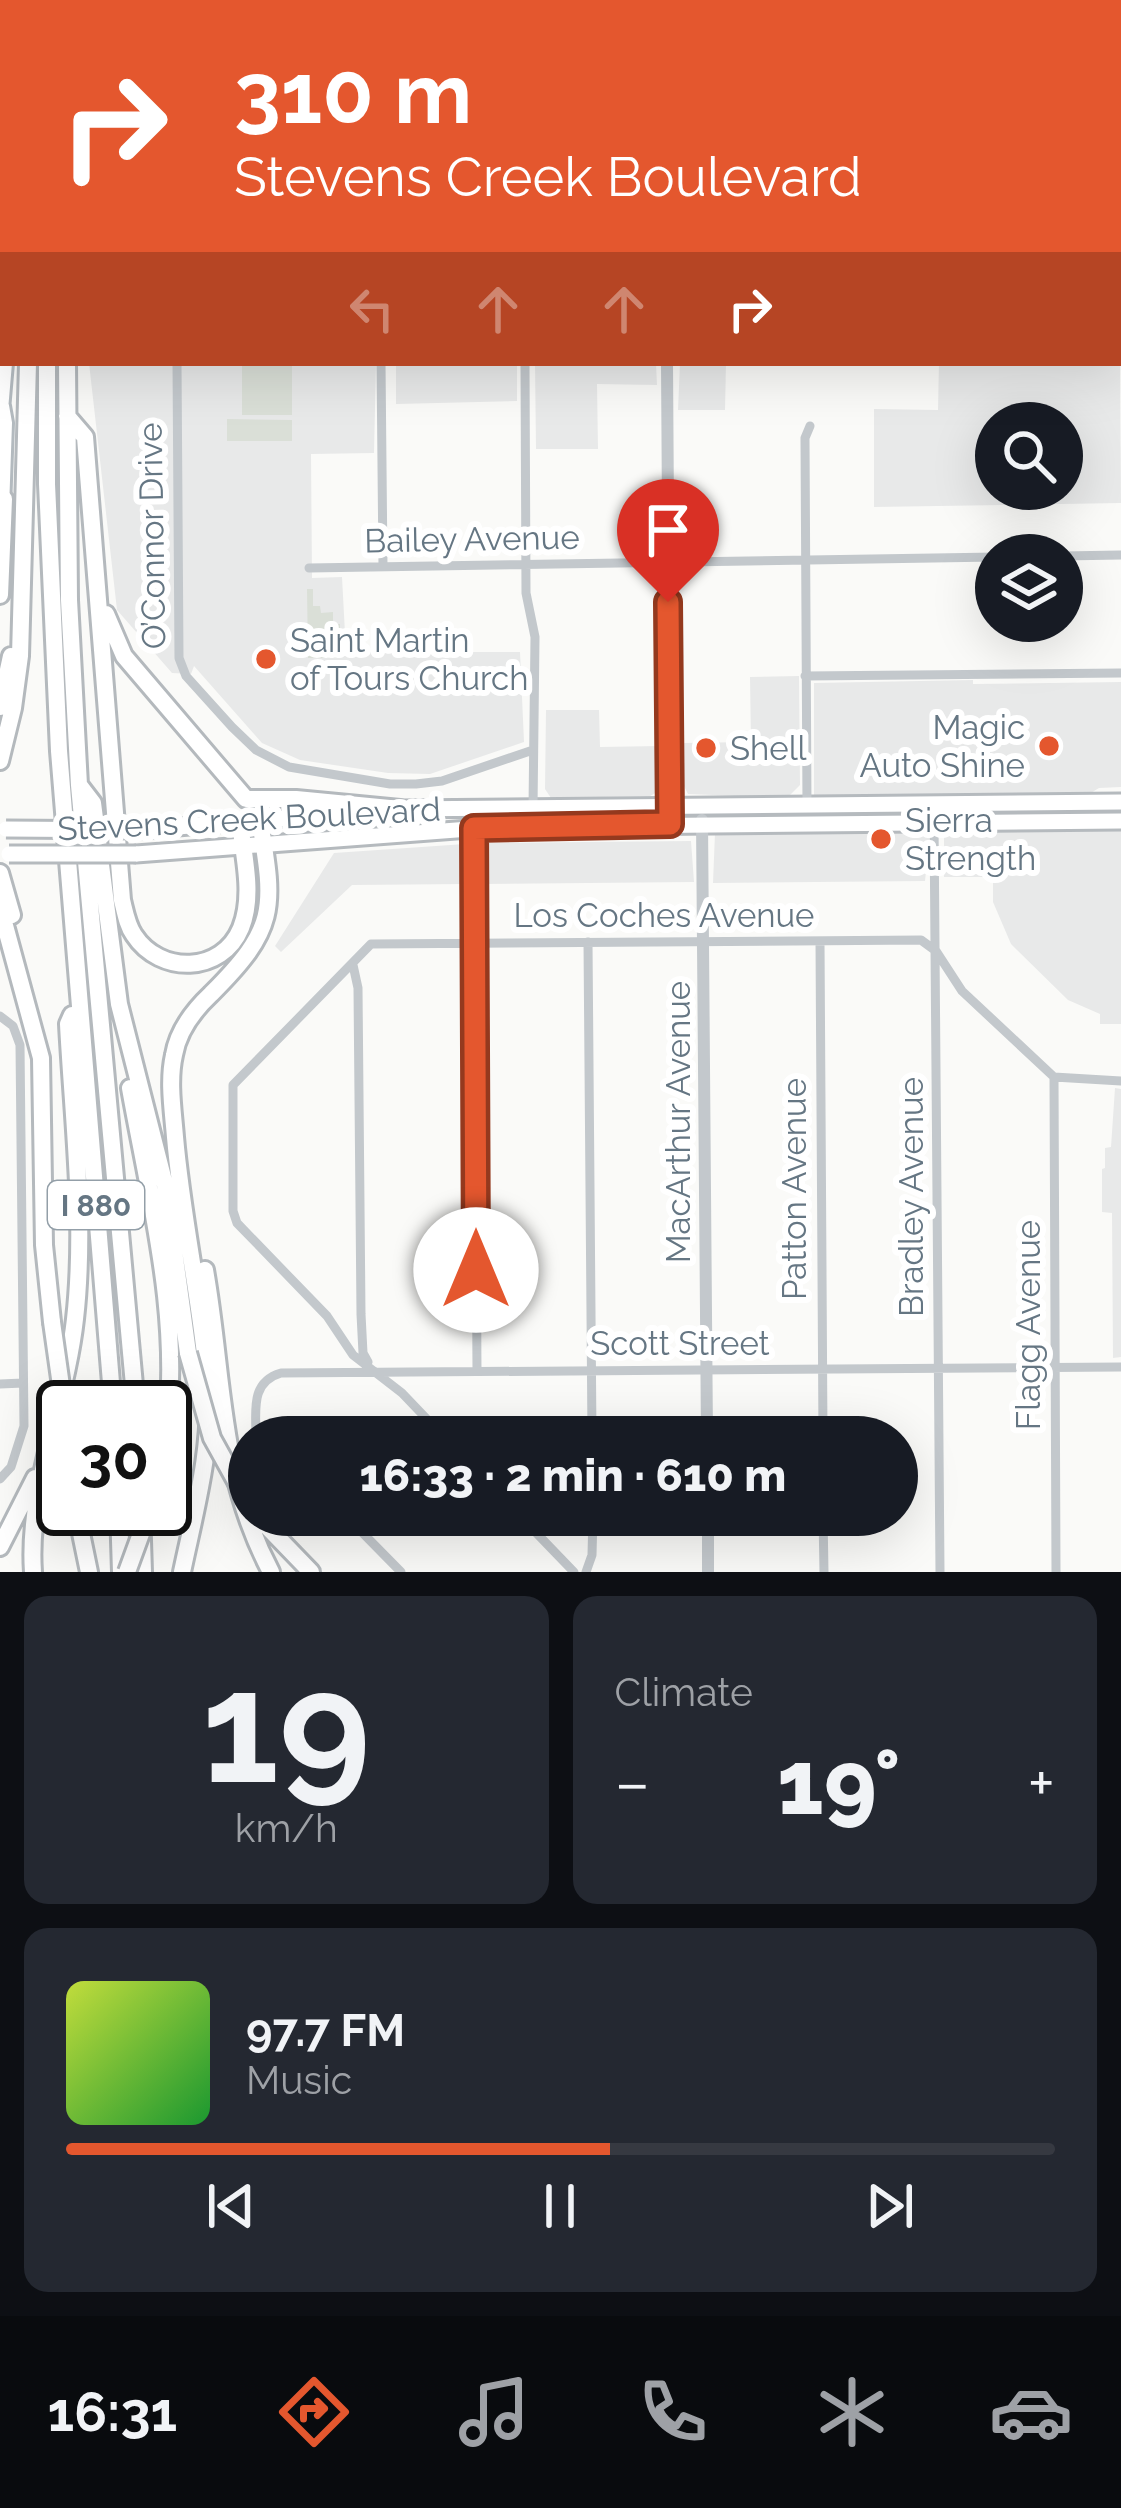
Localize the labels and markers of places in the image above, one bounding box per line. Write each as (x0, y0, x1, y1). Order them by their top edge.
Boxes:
pin (617, 479, 719, 602)
place label: Saint Martin of Tours Church (290, 621, 528, 698)
marker: Saint Martin of Tours Church (253, 646, 279, 672)
place label: Magic Auto Shine (860, 708, 1025, 785)
place label: Shell (730, 729, 808, 768)
marker: Magic Auto Shine (1036, 733, 1062, 759)
marker: Shell (693, 735, 719, 761)
place label: Sierra Strength (905, 801, 1036, 878)
marker: Sierra Strength (868, 826, 894, 852)

